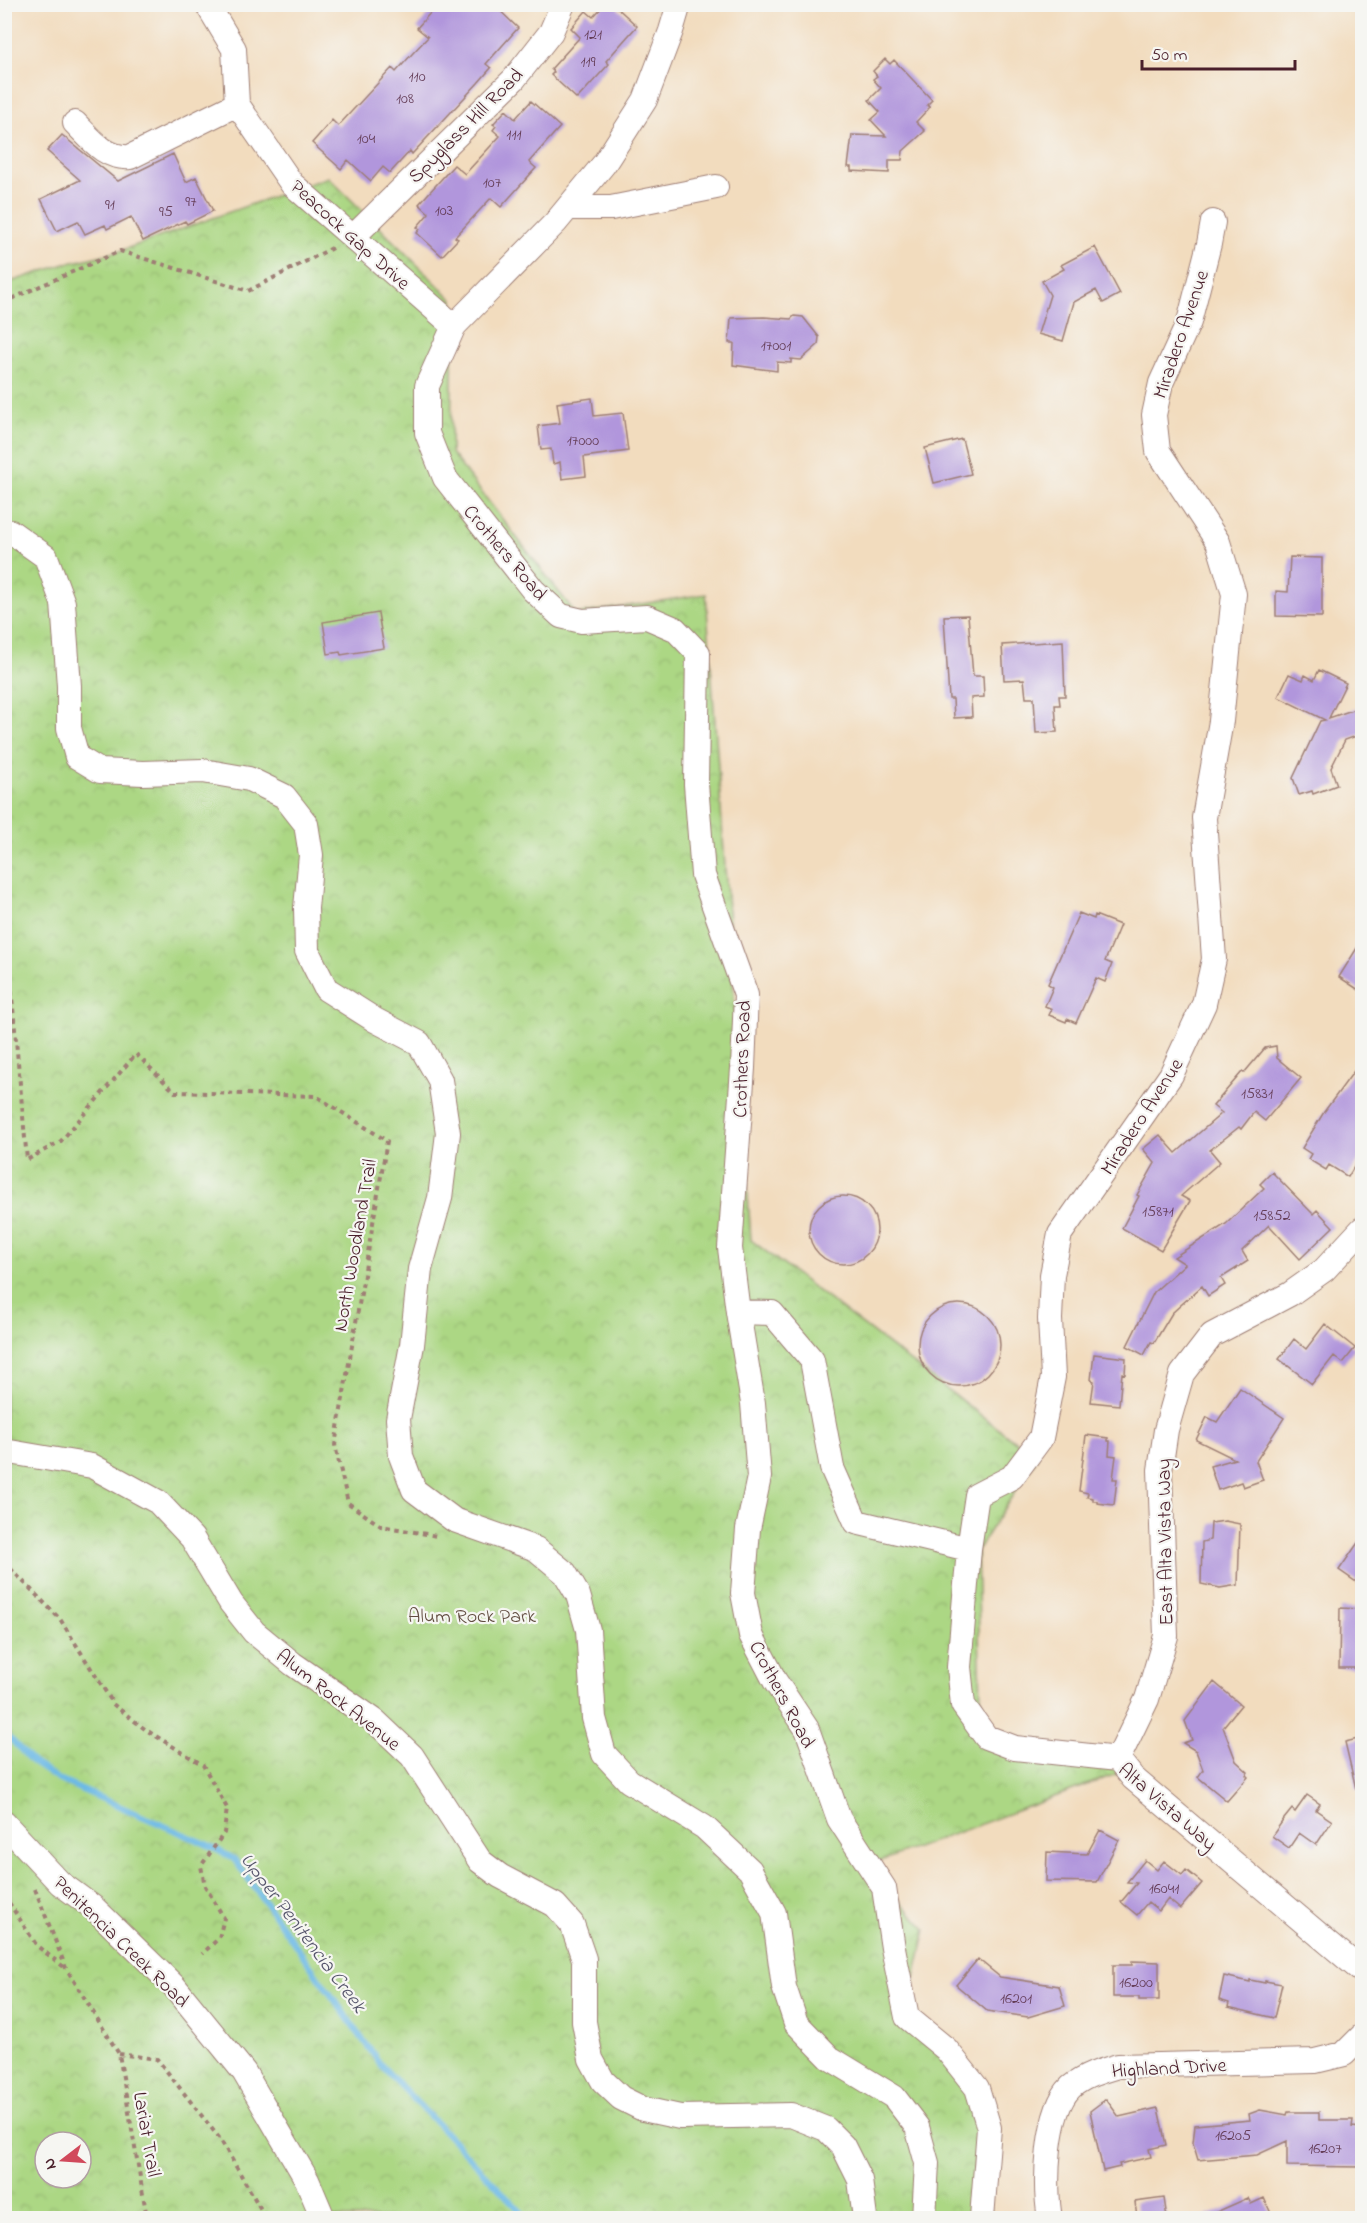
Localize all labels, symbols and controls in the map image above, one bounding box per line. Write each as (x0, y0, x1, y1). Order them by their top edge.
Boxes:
house number: 121 (584, 23, 602, 47)
scale bar (1142, 33, 1295, 71)
text: 50 m (1151, 43, 1188, 69)
house number: 119 (581, 50, 596, 74)
street label: Spyglass Hill Road (402, 62, 532, 192)
house number: 110 (408, 65, 426, 89)
house number: 108 (396, 87, 414, 111)
house number: 111 (506, 123, 522, 147)
house number: 104 (357, 127, 376, 151)
house number: 107 (483, 171, 502, 195)
street label: Peacock Gap Drive (283, 174, 416, 298)
house number: 97 (185, 190, 197, 214)
house number: 91 (105, 193, 115, 217)
house number: 103 (435, 199, 453, 223)
house number: 95 (159, 200, 173, 224)
street label: Miradero Avenue (1147, 267, 1218, 403)
house number: 17001 (761, 334, 791, 358)
house number: 17000 (567, 429, 599, 453)
street label: Crothers Road (455, 499, 553, 608)
street label: Crothers Road (727, 1000, 760, 1118)
street label: Miradero Avenue (1094, 1053, 1192, 1182)
house number: 15831 (1241, 1082, 1273, 1106)
street label: North Woodland Trail (327, 1157, 386, 1334)
house number: 15871 (1142, 1200, 1174, 1224)
house number: 15852 (1253, 1204, 1291, 1228)
street label: East Alta Vista Way (1151, 1458, 1182, 1626)
park label: Alum Rock Park (408, 1603, 536, 1632)
street label: Crothers Road (740, 1636, 821, 1754)
street label: Alum Rock Avenue (269, 1643, 406, 1759)
street label: Alta Vista Way (1111, 1757, 1222, 1859)
water label: Upper Penitencia Creek (232, 1847, 373, 2020)
street label: Penitencia Creek Road (46, 1870, 195, 2015)
house number: 16041 (1149, 1877, 1179, 1901)
house number: 16200 (1119, 1971, 1153, 1995)
house number: 16201 (1000, 1987, 1032, 2011)
street label: Highland Drive (1111, 2052, 1227, 2088)
street label: Lariat Trail (124, 2090, 167, 2179)
house number: 16205 (1215, 2124, 1251, 2148)
north arrow (33, 2130, 93, 2190)
house number: 16207 (1308, 2137, 1342, 2161)
text: N (37, 2155, 64, 2172)

